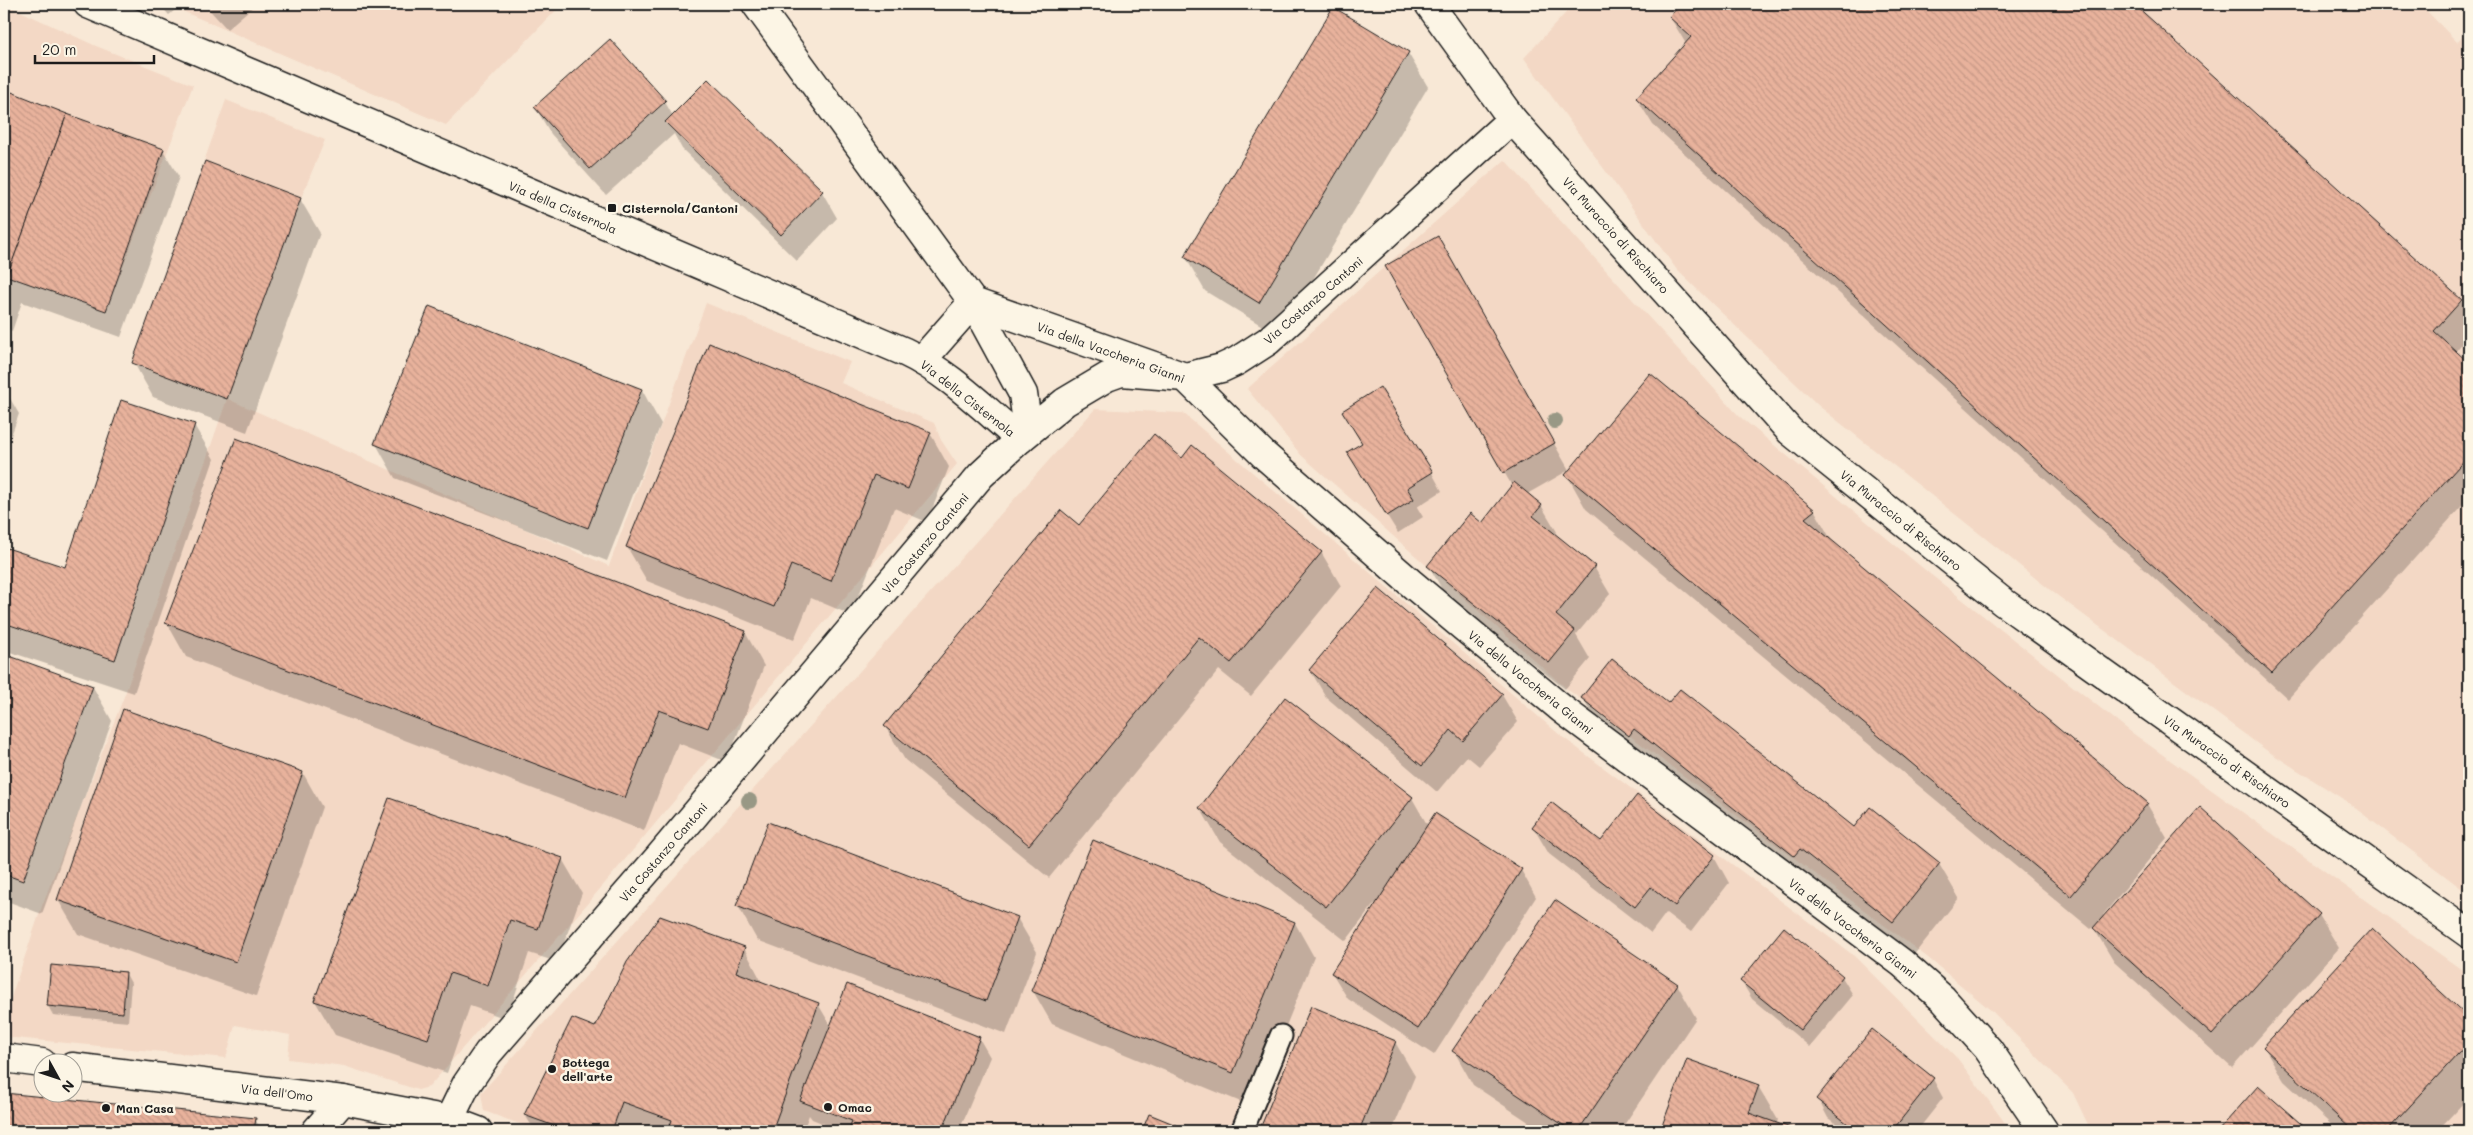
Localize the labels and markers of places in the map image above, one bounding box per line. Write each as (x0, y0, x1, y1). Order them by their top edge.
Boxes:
place label: Cisternola/Cantoni (622, 200, 738, 216)
marker: Cisternola/Cantoni (606, 202, 618, 214)
place label: Bottega dell'arte (562, 1054, 613, 1084)
marker: Bottega dell'arte (546, 1063, 558, 1075)
place label: Omac (838, 1099, 872, 1115)
place label: Man Casa (116, 1100, 174, 1116)
marker: Omac (822, 1101, 834, 1113)
marker: Man Casa (100, 1102, 112, 1114)

